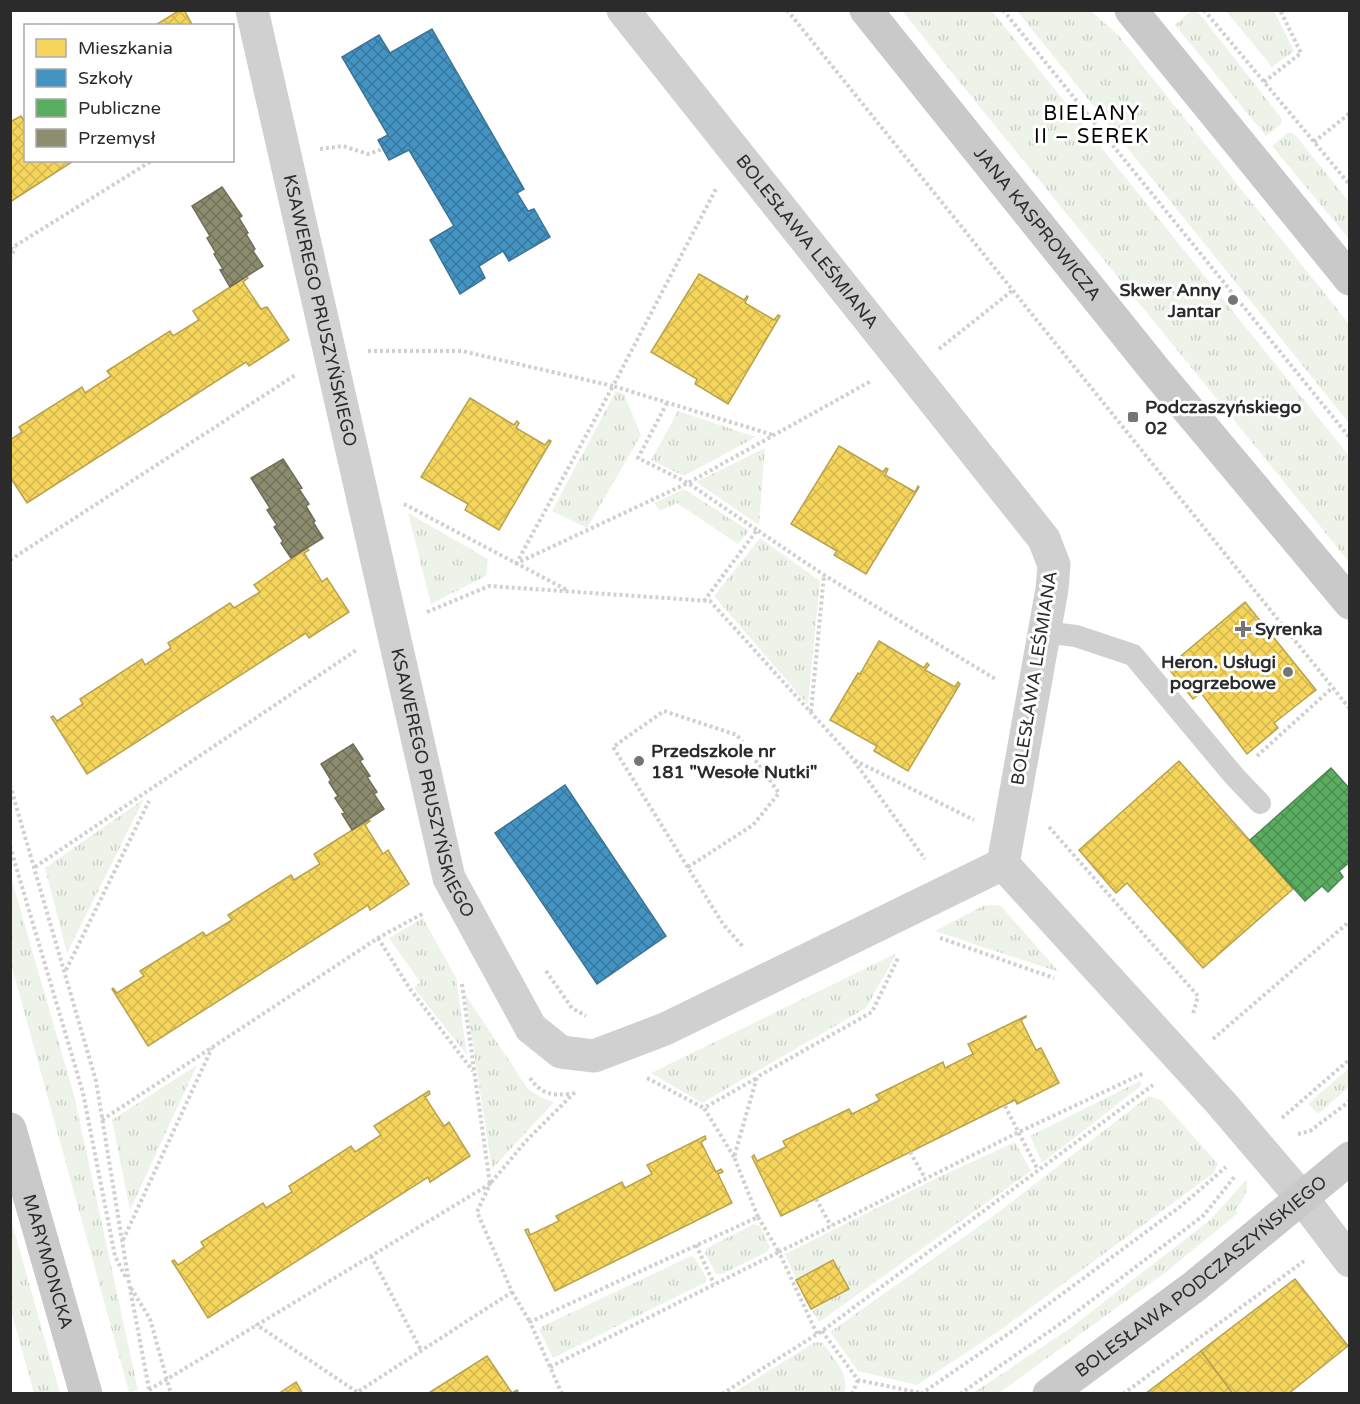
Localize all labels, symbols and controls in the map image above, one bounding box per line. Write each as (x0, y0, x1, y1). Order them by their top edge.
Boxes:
legend (24, 24, 234, 162)
text: Mieszkania (78, 37, 173, 59)
text: Szkoły (78, 67, 133, 89)
text: Publiczne (78, 97, 161, 119)
district label: BIELANY II – SEREK (1034, 102, 1150, 149)
text: Przemysł (78, 127, 156, 149)
street label: JANA KASPROWICZA (969, 142, 1106, 305)
street label: BOLESŁAWA LEŚMIANA (731, 150, 883, 333)
street label: KSAWEREGO PRUSZYŃSKIEGO (279, 172, 362, 449)
place label: Skwer Anny Jantar (1120, 279, 1222, 322)
marker: Skwer Anny Jantar (1226, 293, 1240, 307)
place label: Podczaszyńskiego 02 (1145, 396, 1302, 439)
marker: Podczaszyńskiego 02 (1126, 410, 1140, 424)
street label: BOLESŁAWA LEŚMIANA (1006, 569, 1062, 787)
place label: Syrenka (1255, 618, 1323, 640)
marker: Syrenka (1236, 622, 1250, 636)
street label: KSAWEREGO PRUSZYŃSKIEGO (386, 646, 479, 921)
place label: Heron. Usługi pogrzebowe (1161, 651, 1276, 694)
marker: Heron. Usługi pogrzebowe (1281, 665, 1295, 679)
place label: Przedszkole nr 181 "Wesołe Nutki" (651, 740, 817, 783)
marker: Przedszkole nr 181 "Wesołe Nutki" (632, 754, 646, 768)
street label: BOLESŁAWA PODCZASZYŃSKIEGO (1071, 1171, 1331, 1382)
street label: MARYMONCKA (18, 1192, 78, 1332)

